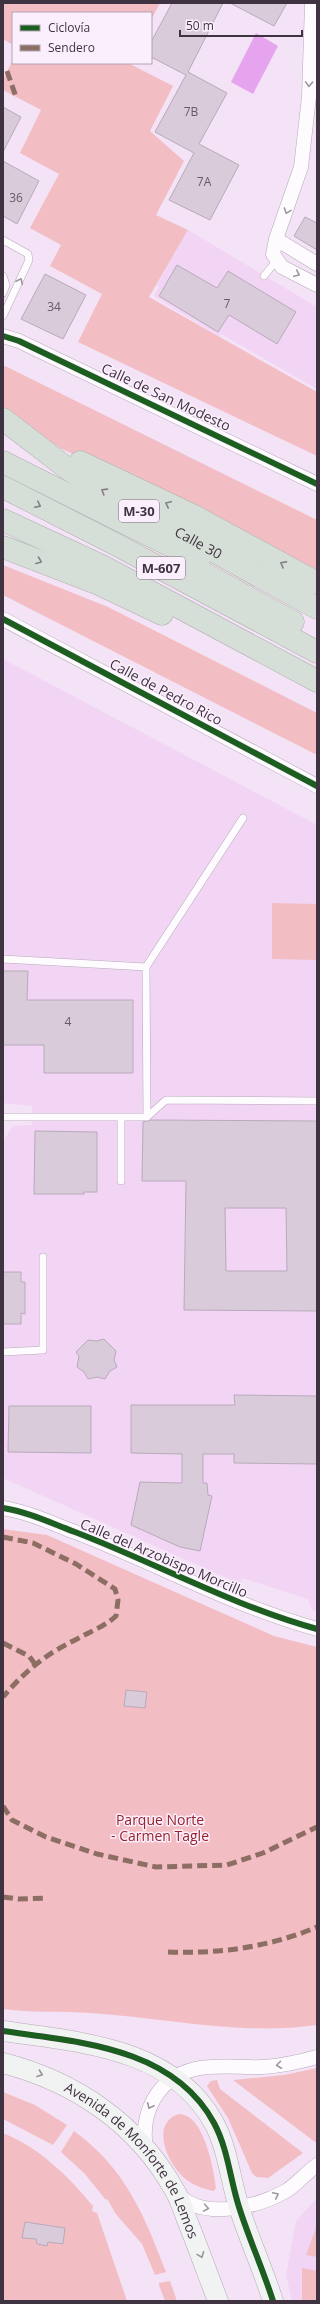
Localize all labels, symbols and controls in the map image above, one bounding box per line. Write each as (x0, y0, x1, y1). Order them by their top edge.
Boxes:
legend (12, 12, 152, 64)
scale bar (180, 12, 302, 38)
text: 50 m (186, 17, 214, 34)
text: Ciclovía (48, 19, 90, 36)
text: Sendero (48, 39, 95, 56)
one-way arrow (305, 81, 314, 87)
house number: 7B (184, 103, 199, 120)
house number: 7A (197, 173, 212, 190)
house number: 36 (9, 189, 23, 206)
one-way arrow (284, 208, 292, 215)
one-way arrow (293, 269, 300, 277)
one-way arrow (15, 277, 23, 285)
house number: 7 (224, 295, 231, 312)
house number: 34 (47, 298, 61, 315)
street label: Calle de San Modesto (99, 358, 234, 435)
one-way arrow (101, 489, 108, 496)
one-way arrow (34, 500, 41, 507)
road number: M-30 (119, 500, 159, 522)
one-way arrow (165, 501, 172, 509)
street label: Calle 30 (172, 522, 226, 563)
one-way arrow (36, 556, 43, 564)
road number: M-607 (137, 557, 185, 579)
one-way arrow (280, 562, 287, 569)
street label: Calle de Pedro Rico (107, 654, 226, 729)
house number: 4 (65, 1013, 72, 1030)
street label: Calle del Arzobispo Morcillo (78, 1514, 251, 1601)
park label: Parque Norte - Carmen Tagle (111, 1810, 209, 1845)
one-way arrow (276, 2060, 282, 2069)
one-way arrow (37, 2070, 44, 2078)
street label: Avenida de Monforte de Lemos (61, 2078, 204, 2241)
one-way arrow (147, 2102, 155, 2110)
one-way arrow (272, 2192, 280, 2200)
one-way arrow (202, 2203, 209, 2212)
one-way arrow (196, 2251, 204, 2258)

